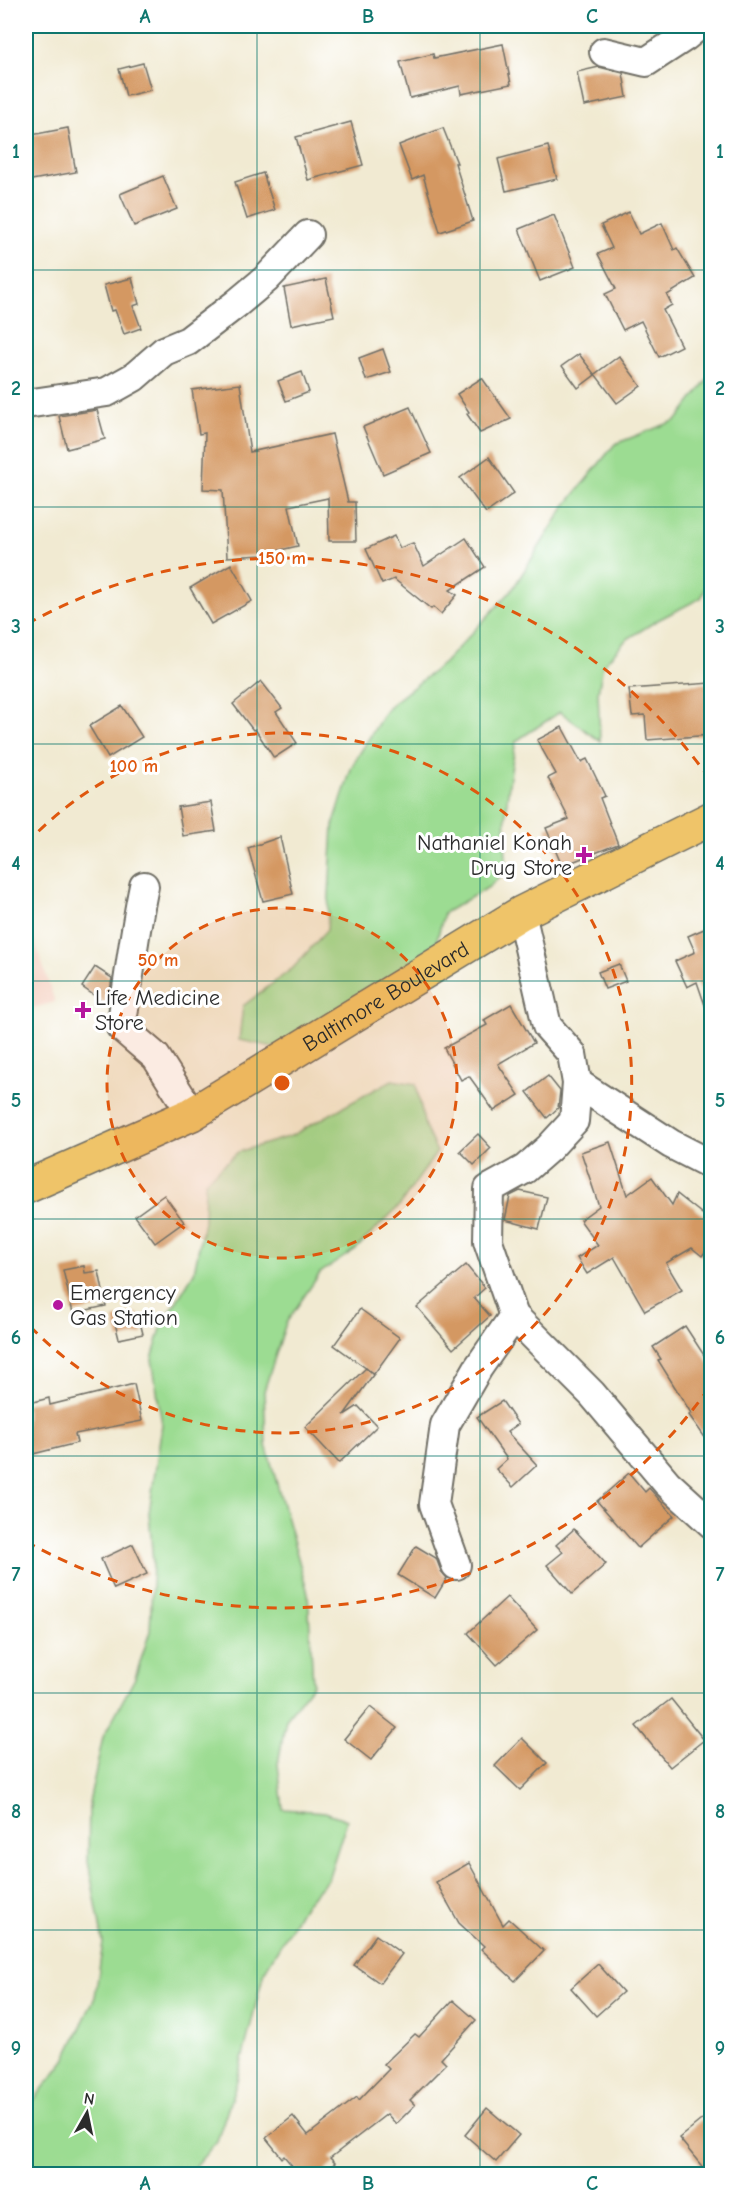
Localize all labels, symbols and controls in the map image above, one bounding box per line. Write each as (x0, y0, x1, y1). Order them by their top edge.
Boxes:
text: A (139, 5, 151, 28)
text: B (362, 5, 374, 28)
text: C (586, 5, 598, 28)
text: 1 (12, 140, 20, 163)
text: 1 (716, 140, 724, 163)
text: 2 (11, 377, 21, 400)
text: 2 (715, 377, 725, 400)
text: 150 m (258, 548, 306, 569)
text: 3 (11, 615, 21, 638)
text: 3 (715, 615, 725, 638)
text: 100 m (110, 756, 158, 777)
place label: Nathaniel Konah Drug Store (417, 830, 572, 881)
marker: Nathaniel Konah Drug Store (577, 848, 591, 862)
text: 4 (11, 852, 21, 875)
text: 4 (715, 852, 725, 875)
street label: Baltimore Boulevard (298, 936, 474, 1057)
text: 50 m (138, 950, 178, 971)
place label: Life Medicine Store (95, 985, 220, 1036)
marker: Life Medicine Store (76, 1003, 90, 1017)
centre of rings (272, 1073, 292, 1093)
text: 5 (11, 1089, 21, 1112)
text: 5 (715, 1089, 725, 1112)
place label: Emergency Gas Station (70, 1280, 178, 1331)
marker: Emergency Gas Station (51, 1298, 65, 1312)
text: 6 (11, 1326, 21, 1349)
text: 6 (715, 1326, 725, 1349)
text: 7 (12, 1563, 21, 1586)
text: 7 (716, 1563, 725, 1586)
text: 8 (11, 1800, 21, 1823)
text: 8 (715, 1800, 725, 1823)
text: 9 (11, 2037, 21, 2060)
text: 9 (715, 2037, 725, 2060)
north arrow (57, 2083, 117, 2143)
text: N (83, 2089, 96, 2109)
text: A (139, 2172, 151, 2195)
text: B (362, 2172, 374, 2195)
text: C (586, 2172, 598, 2195)

